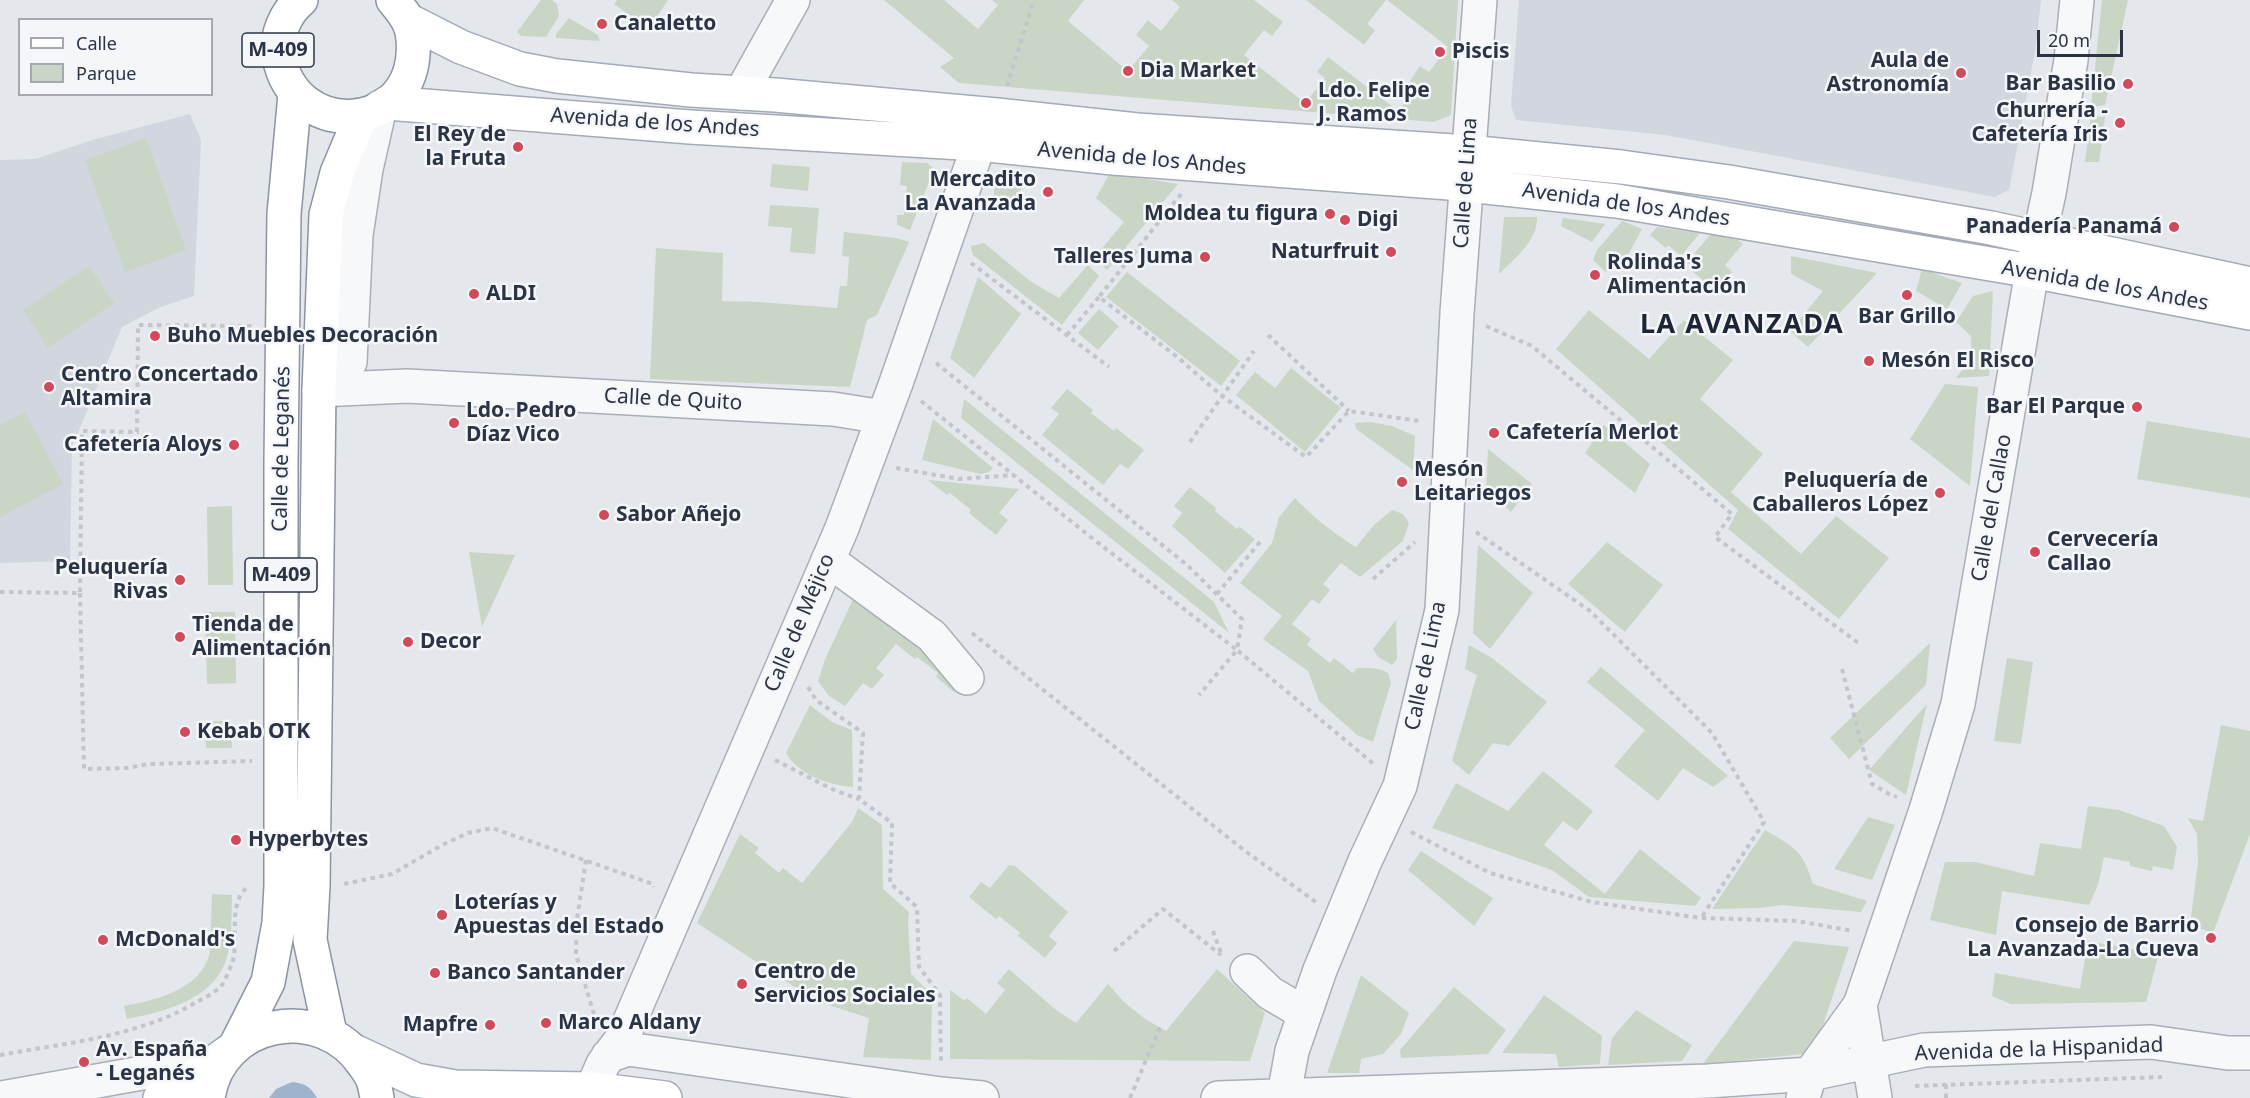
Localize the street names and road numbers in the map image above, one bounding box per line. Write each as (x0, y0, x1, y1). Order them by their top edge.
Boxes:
road number: M-409 (242, 33, 314, 67)
street label: Avenida de los Andes (550, 103, 760, 143)
street label: Calle de Lima (1449, 117, 1483, 249)
street label: Avenida de los Andes (1037, 137, 1247, 181)
street label: Avenida de los Andes (1520, 178, 1732, 232)
street label: Avenida de los Andes (2000, 255, 2210, 317)
street label: Calle de Leganés (268, 366, 296, 532)
street label: Calle de Quito (603, 384, 743, 416)
street label: Calle del Callao (1967, 432, 2017, 584)
street label: Calle de Méjico (760, 550, 840, 696)
road number: M-409 (245, 558, 317, 592)
street label: Calle de Lima (1400, 599, 1452, 733)
street label: Avenida de la Hispanidad (1914, 1033, 2164, 1067)

